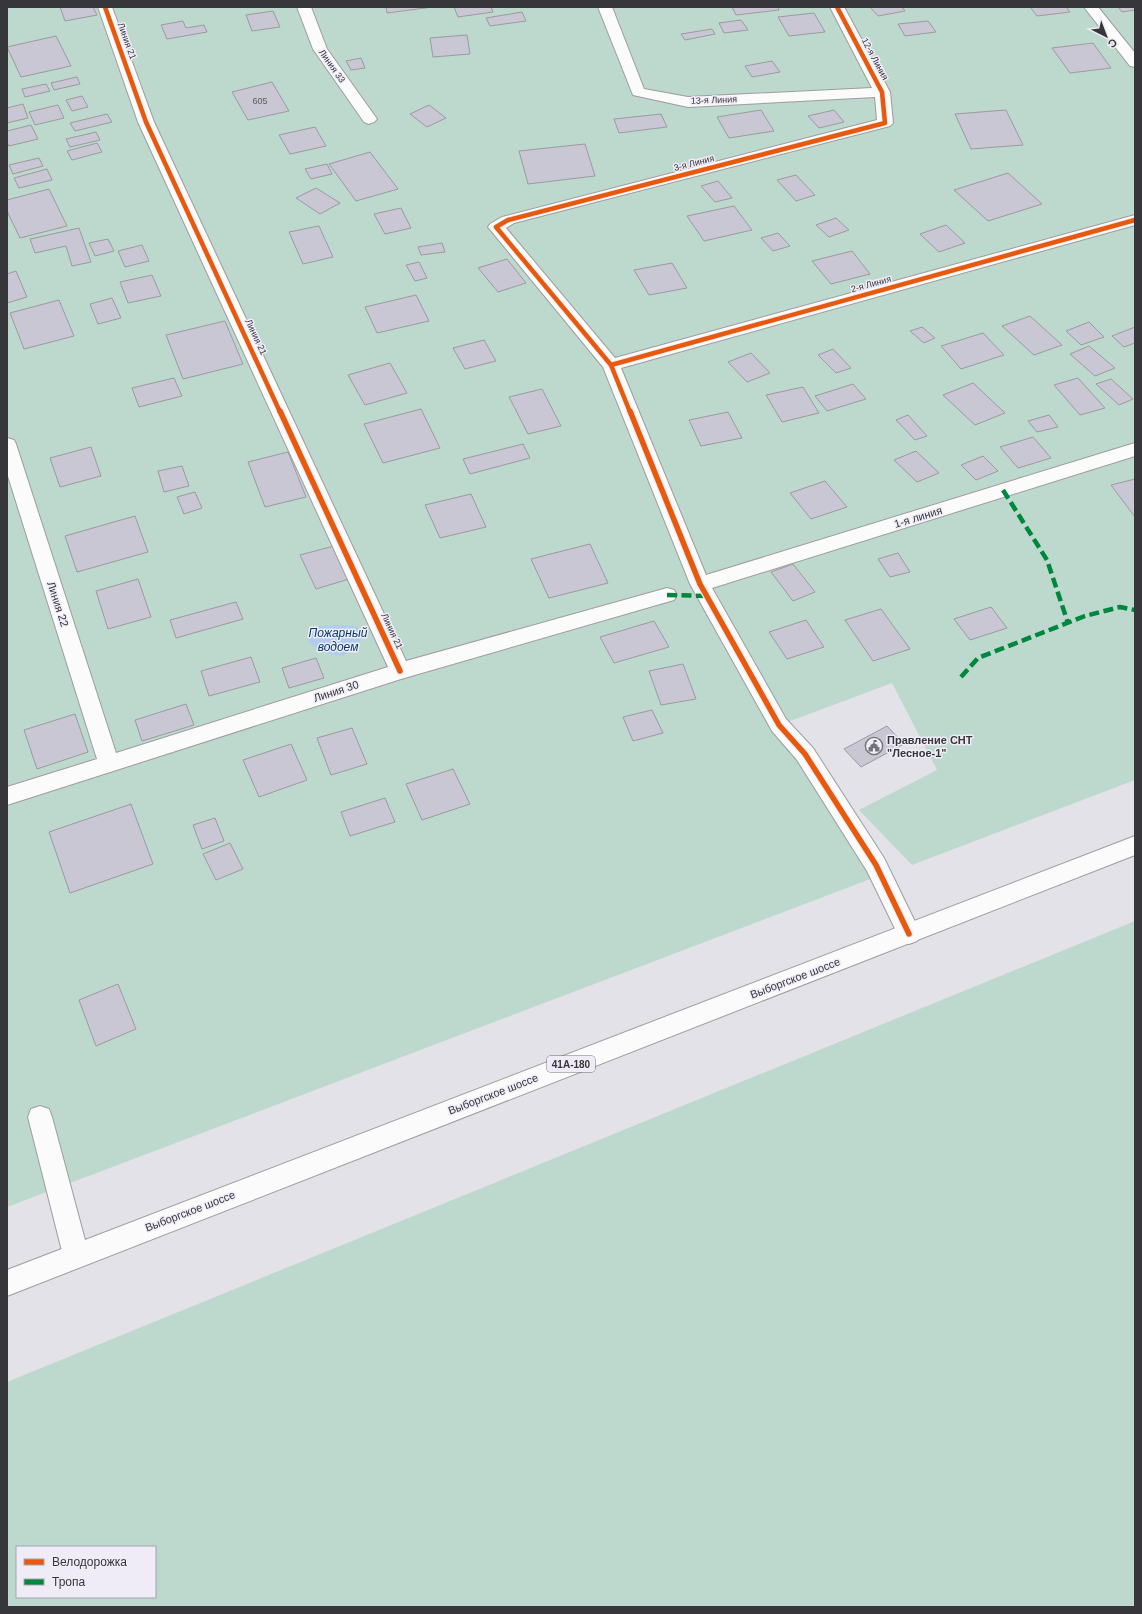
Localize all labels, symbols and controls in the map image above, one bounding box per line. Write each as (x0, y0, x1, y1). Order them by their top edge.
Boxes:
north arrow (1086, 16, 1126, 56)
street label: Линия 21 (116, 21, 138, 61)
street label: 12-я Линия (860, 36, 890, 82)
text: С (1106, 36, 1120, 51)
street label: Линия 33 (317, 47, 347, 85)
street label: 13-я Линия (691, 94, 737, 106)
house number: 605 (252, 96, 268, 106)
street label: 3-я Линия (673, 153, 715, 173)
street label: 2-я Линия (850, 274, 892, 294)
street label: Линия 21 (243, 318, 269, 356)
street label: 1-я линия (893, 504, 943, 530)
street label: Линия 22 (45, 580, 71, 628)
street label: Линия 21 (379, 612, 405, 650)
water label: Пожарный водоем (309, 626, 368, 654)
street label: Линия 30 (312, 678, 360, 704)
place label: Правление СНТ "Лесное-1" (887, 734, 973, 759)
public building icon: Правление СНТ "Лесное-1" (864, 736, 884, 756)
street label: Выборгское шоссе (748, 955, 842, 1001)
road number: 41А-180 (547, 1056, 595, 1072)
street label: Выборгское шоссе (446, 1071, 540, 1117)
street label: Выборгское шоссе (143, 1188, 237, 1234)
legend (16, 1546, 156, 1598)
text: Велодорожка (52, 1555, 127, 1569)
text: Тропа (52, 1575, 86, 1589)

